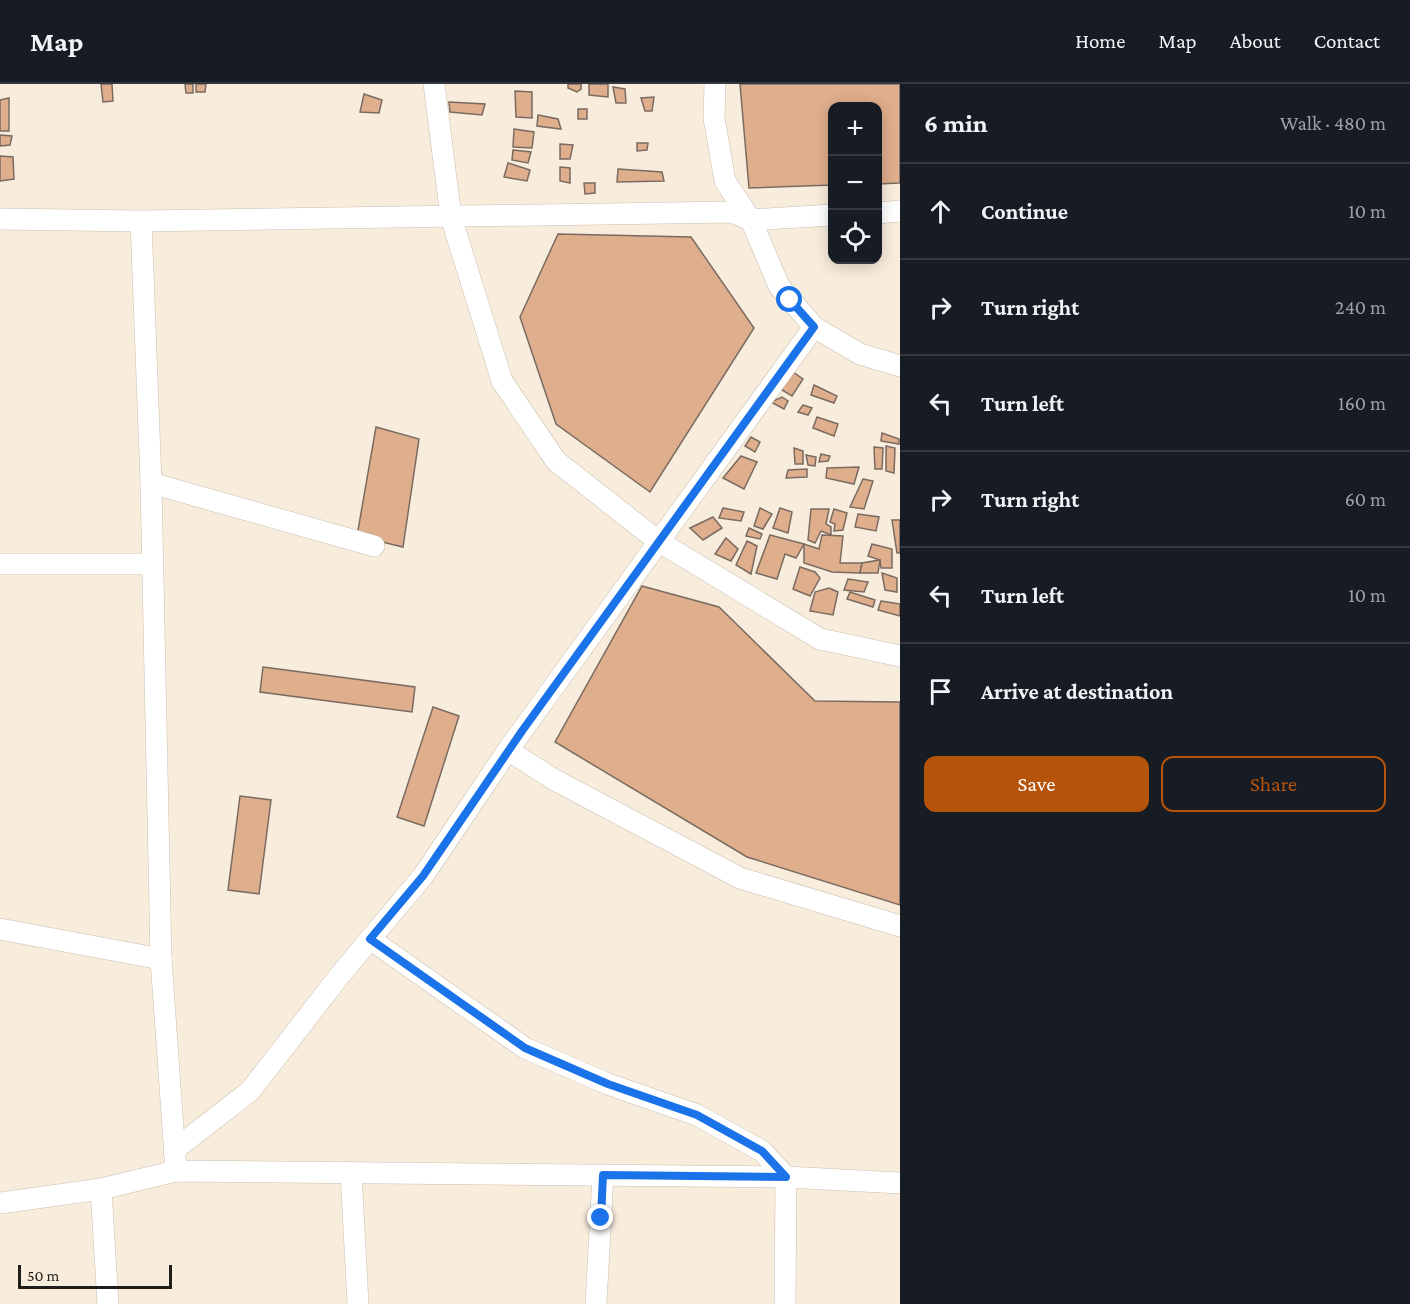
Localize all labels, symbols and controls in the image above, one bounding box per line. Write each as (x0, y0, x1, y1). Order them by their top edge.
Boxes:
text: Map (30, 26, 83, 57)
text: Home (1075, 29, 1125, 53)
text: Map (1158, 29, 1197, 53)
text: About (1230, 29, 1281, 53)
text: Contact (1314, 29, 1380, 53)
map controls (828, 102, 882, 264)
button: + (828, 102, 882, 156)
text: 6 min (924, 109, 988, 138)
text: Walk · 480 m (1280, 112, 1386, 134)
button: − (828, 156, 882, 210)
icon: ahead (924, 195, 957, 228)
text: Continue (981, 199, 1068, 224)
text: 10 m (1348, 200, 1386, 222)
button: locate (828, 210, 882, 264)
route start (776, 286, 802, 312)
icon: right (924, 291, 957, 324)
text: Turn right (981, 295, 1079, 320)
text: 240 m (1335, 296, 1386, 318)
icon: left (924, 387, 957, 420)
text: Turn left (981, 391, 1064, 416)
text: 160 m (1338, 392, 1386, 414)
icon: right (924, 483, 957, 516)
text: Turn right (981, 487, 1079, 512)
text: 60 m (1345, 488, 1386, 510)
icon: left (924, 579, 957, 612)
text: Turn left (981, 583, 1064, 608)
text: 10 m (1348, 584, 1386, 606)
icon: arrive (924, 675, 957, 708)
text: Arrive at destination (981, 679, 1173, 704)
button: Save (924, 756, 1149, 812)
button: Share (1161, 756, 1386, 812)
route end (587, 1204, 613, 1230)
scale bar (18, 1262, 172, 1290)
text: 50 m (27, 1267, 59, 1284)

